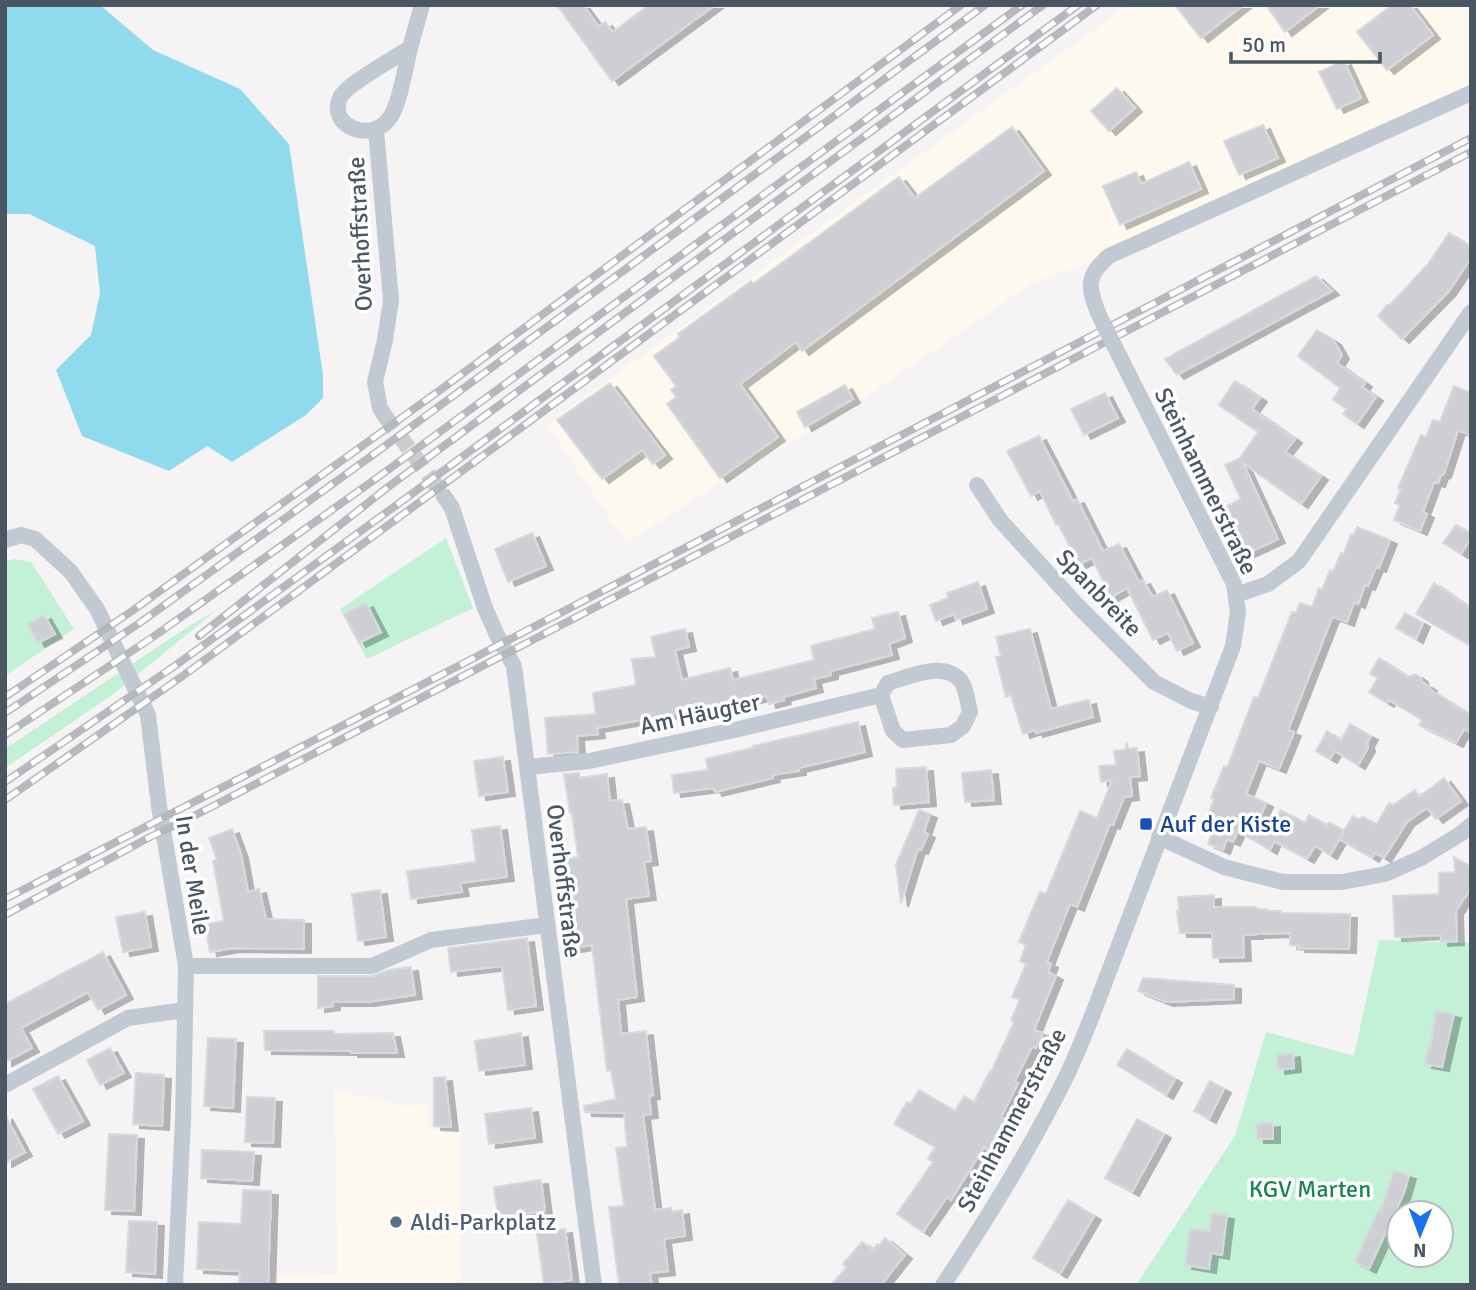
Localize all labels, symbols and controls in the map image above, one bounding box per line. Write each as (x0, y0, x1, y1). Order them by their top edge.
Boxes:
scale bar (1231, 21, 1380, 65)
text: 50 m (1242, 32, 1286, 58)
street label: Overhoffstraße (341, 156, 379, 312)
street label: Steinhammerstraße (1148, 383, 1264, 579)
street label: Spanbreite (1050, 543, 1148, 643)
street label: Am Häugter (637, 687, 763, 741)
street label: Overhoffstraße (540, 802, 588, 960)
place label: Auf der Kiste (1160, 809, 1291, 839)
street label: In der Meile (169, 813, 217, 937)
marker: Auf der Kiste (1138, 816, 1154, 832)
street label: Steinhammerstraße (951, 1023, 1073, 1217)
park label: KGV Marten (1249, 1174, 1371, 1204)
north arrow (1385, 1199, 1455, 1269)
place label: Aldi-Parkplatz (410, 1207, 556, 1237)
marker: Aldi-Parkplatz (388, 1214, 404, 1230)
text: N (1413, 1238, 1427, 1262)

